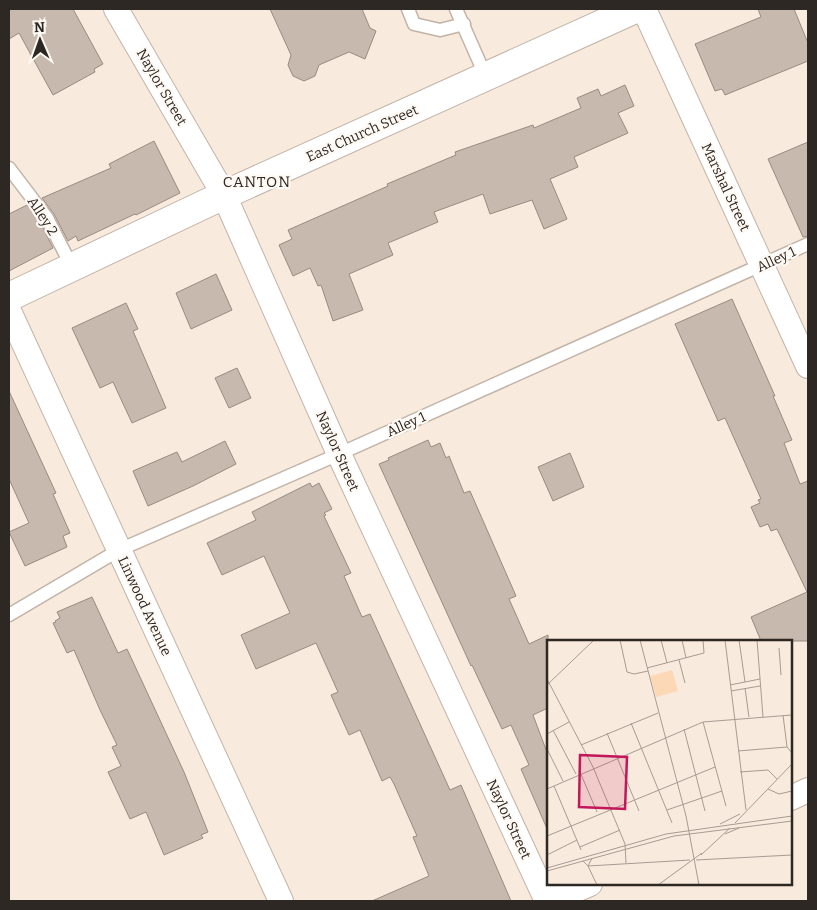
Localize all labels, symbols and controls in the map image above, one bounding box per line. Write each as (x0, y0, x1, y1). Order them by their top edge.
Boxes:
north arrow (15, 15, 65, 65)
text: N (34, 19, 45, 36)
street label: Naylor Street (133, 46, 190, 129)
street label: East Church Street (304, 101, 421, 166)
street label: Marshal Street (698, 140, 753, 234)
district label: CANTON (223, 173, 291, 191)
street label: Alley 2 (24, 194, 61, 239)
street label: Alley 1 (754, 243, 799, 276)
street label: Naylor Street (312, 408, 363, 494)
street label: Alley 1 (384, 408, 429, 441)
street label: Linwood Avenue (114, 554, 175, 659)
inset map (547, 640, 792, 885)
street label: Naylor Street (483, 777, 534, 862)

